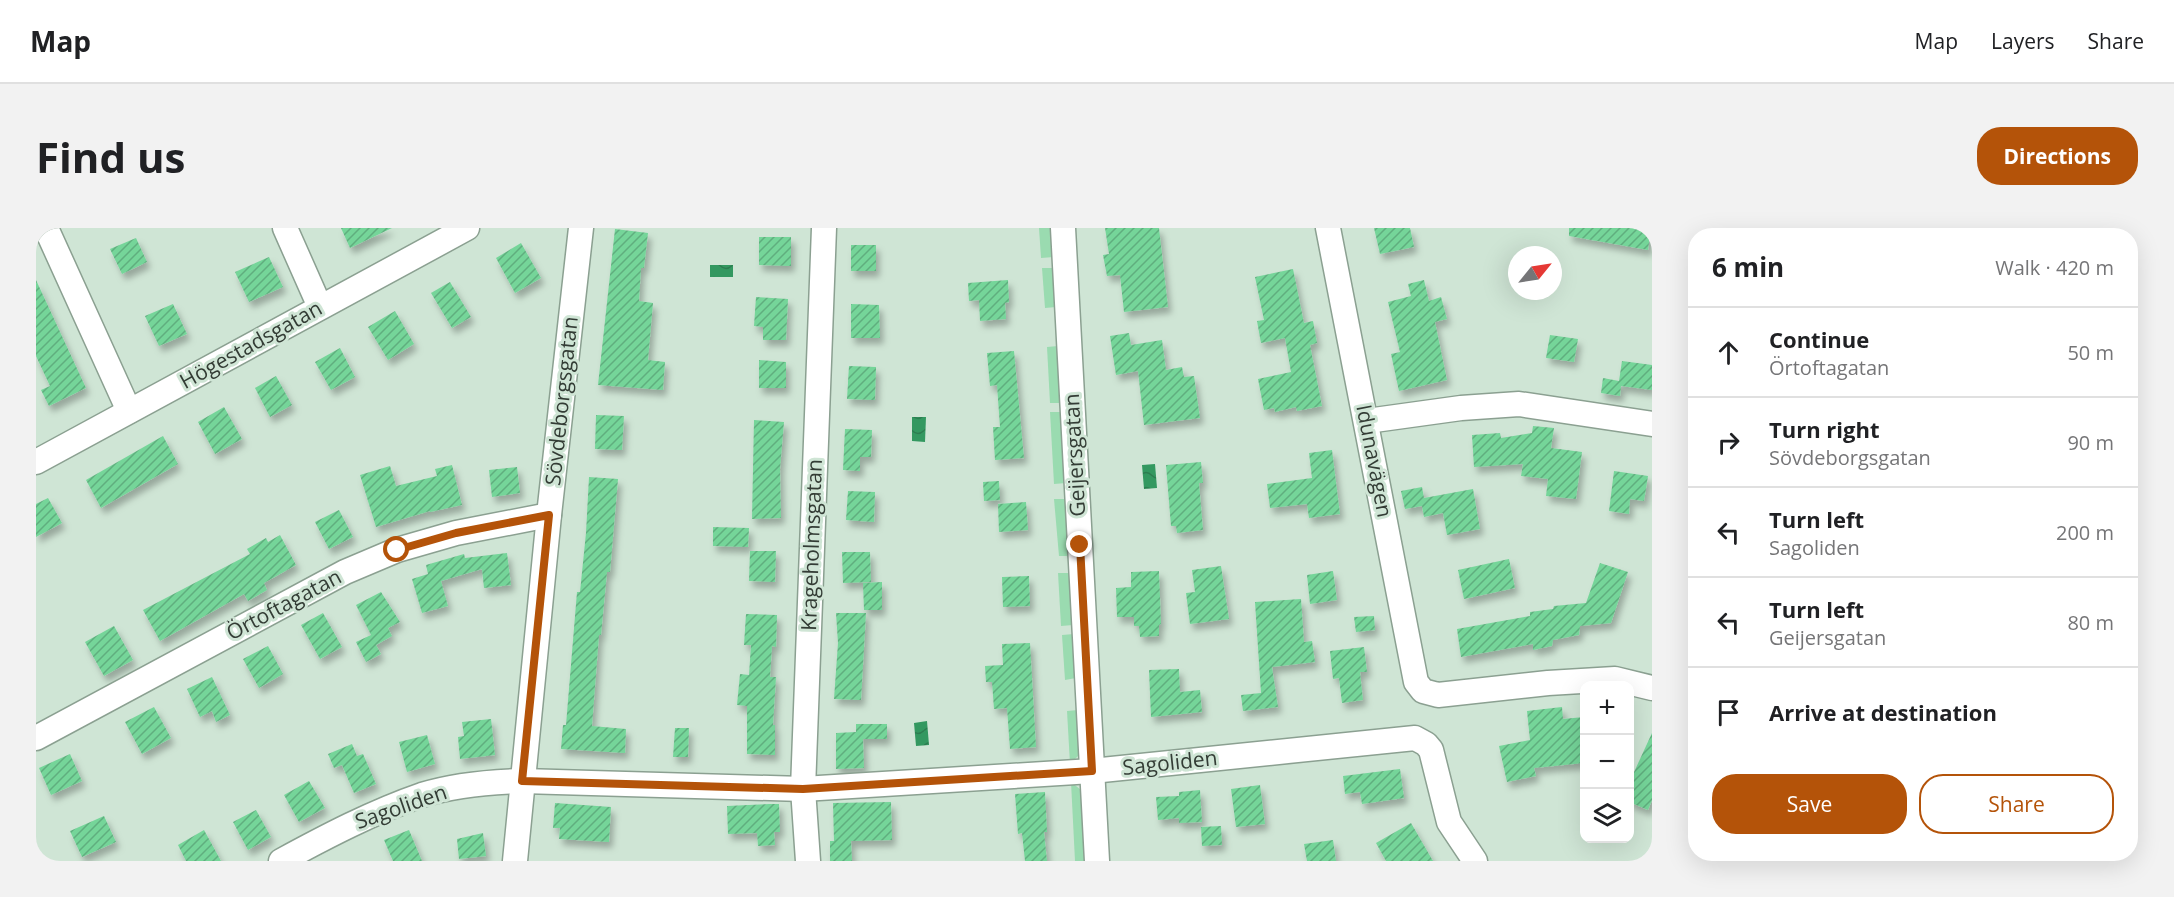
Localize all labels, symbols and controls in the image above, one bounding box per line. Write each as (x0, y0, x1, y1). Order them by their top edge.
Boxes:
text: Map (30, 22, 91, 60)
text: Map (1915, 27, 1958, 55)
text: Layers (1991, 27, 2055, 55)
text: Share (2088, 27, 2144, 55)
button: Directions (1977, 127, 2138, 185)
text: Find us (36, 128, 185, 185)
north arrow (1508, 246, 1562, 300)
text: 6 min (1712, 249, 1784, 285)
text: Walk · 420 m (1995, 254, 2114, 281)
street label: Högestadsgatan (174, 293, 327, 395)
street label: Sövdeborgsgatan (538, 315, 584, 487)
text: Continue (1769, 324, 1869, 354)
icon: ahead (1712, 336, 1745, 369)
text: 50 m (2067, 339, 2114, 366)
text: Örtoftagatan (1769, 354, 1889, 381)
street label: Geijersgatan (1057, 393, 1091, 517)
street label: Idunavägen (1350, 402, 1400, 520)
text: Turn right (1769, 414, 1880, 444)
icon: right (1712, 426, 1745, 459)
text: 90 m (2067, 429, 2114, 456)
text: Sövdeborgsgatan (1769, 444, 1931, 471)
street label: Krageholmsgatan (794, 459, 828, 631)
text: Turn left (1769, 504, 1864, 534)
icon: left (1712, 516, 1745, 549)
text: 200 m (2056, 519, 2114, 546)
route end (1066, 531, 1092, 557)
text: Sagoliden (1769, 534, 1860, 561)
route start (383, 536, 409, 562)
street label: Örtoftagatan (221, 562, 346, 646)
text: Turn left (1769, 594, 1864, 624)
icon: left (1712, 606, 1745, 639)
text: 80 m (2067, 609, 2114, 636)
text: Geijersgatan (1769, 624, 1886, 651)
map controls (1580, 681, 1634, 843)
button: + (1580, 681, 1634, 735)
icon: arrive (1712, 696, 1745, 729)
text: Arrive at destination (1769, 697, 1997, 727)
button: − (1580, 735, 1634, 789)
street label: Sagoliden (1121, 743, 1219, 781)
button: Save (1712, 774, 1907, 834)
button: Share (1919, 774, 2114, 834)
street label: Sagoliden (351, 777, 450, 835)
button: layers (1580, 789, 1634, 843)

